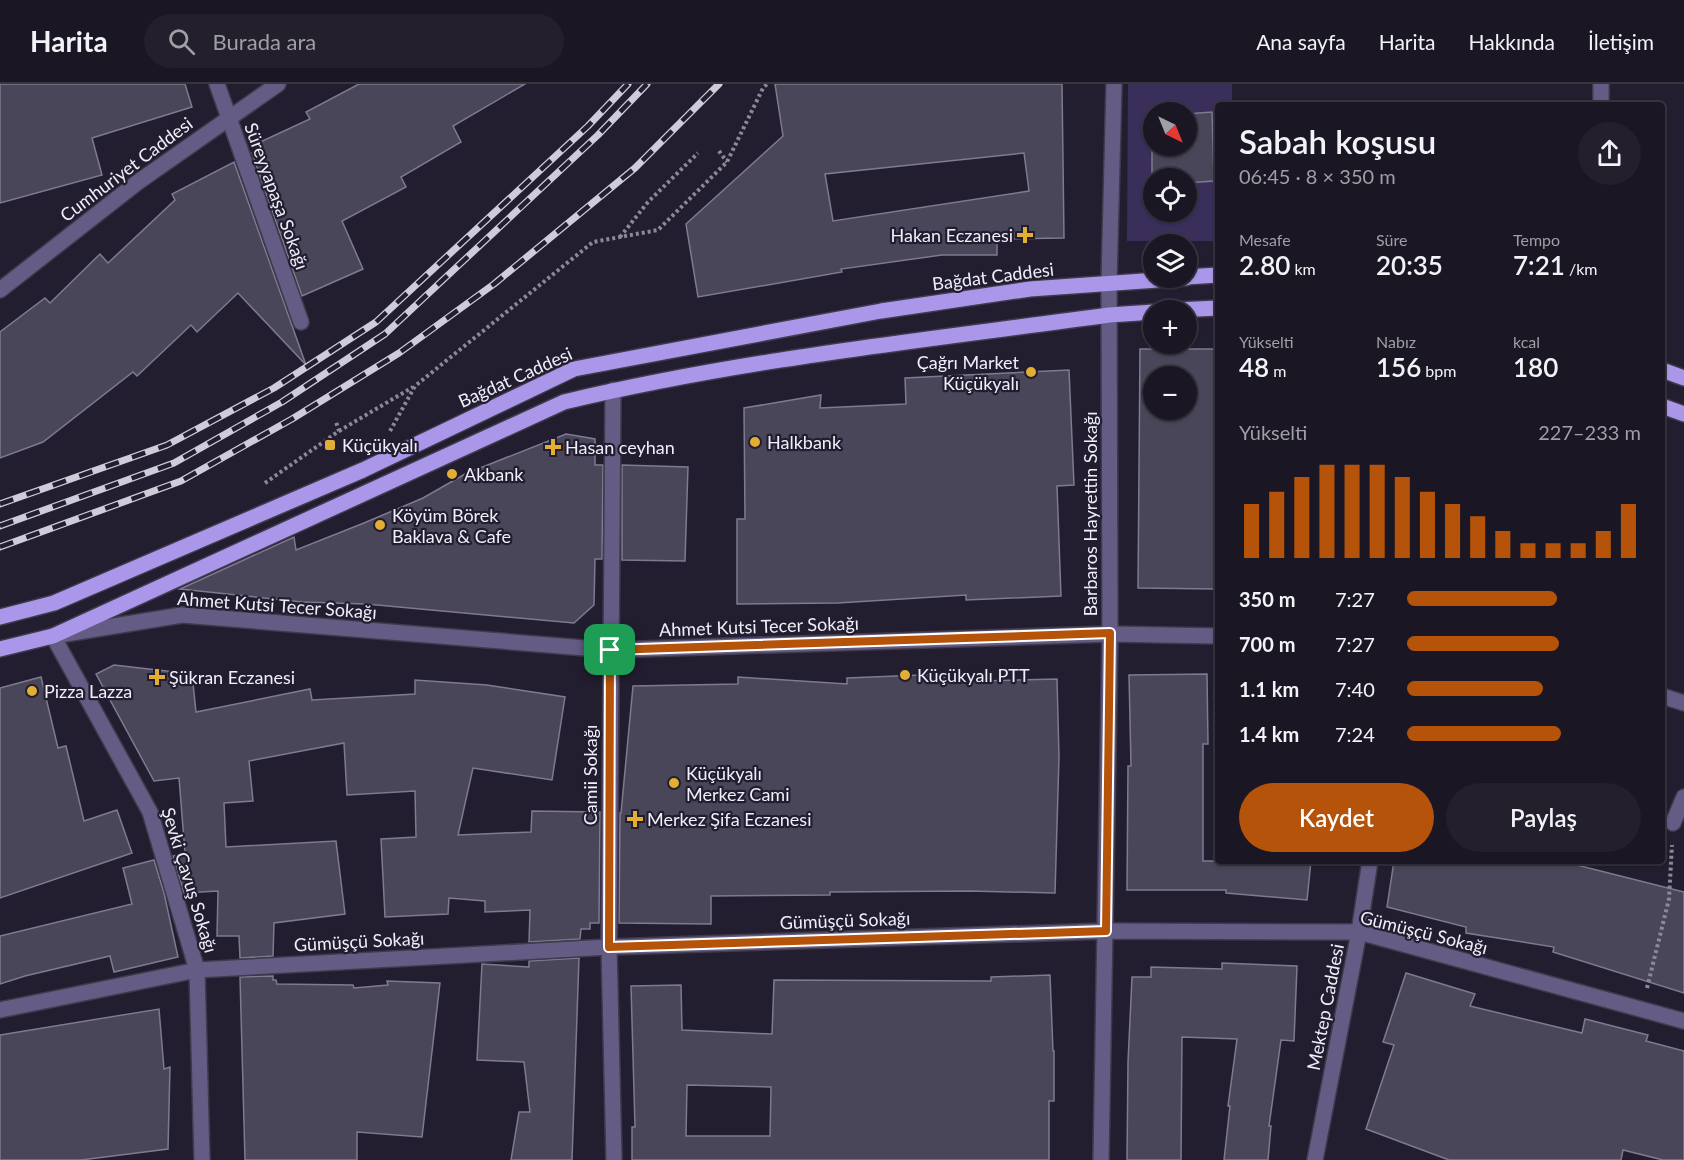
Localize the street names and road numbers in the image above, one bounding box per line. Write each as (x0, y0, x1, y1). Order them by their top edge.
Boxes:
street label: Cumhuriyet Caddesi (56, 112, 196, 226)
street label: Süreyyapaşa Sokağı (240, 120, 314, 272)
street label: Bağdat Caddesi (931, 258, 1055, 294)
street label: Bağdat Caddesi (455, 342, 575, 412)
street label: Barbaros Hayrettin Sokağı (1079, 411, 1101, 617)
street label: Ahmet Kutsi Tecer Sokağı (176, 587, 378, 623)
street label: Ahmet Kutsi Tecer Sokağı (659, 612, 859, 640)
street label: Camii Sokağı (579, 725, 601, 825)
street label: Şevki Çavuş Sokağı (157, 805, 223, 955)
street label: Gümüşçü Sokağı (1358, 906, 1490, 958)
street label: Gümüşçü Sokağı (779, 907, 911, 933)
street label: Gümüşçü Sokağı (293, 927, 425, 955)
street label: Mektep Caddesi (1302, 942, 1348, 1072)

